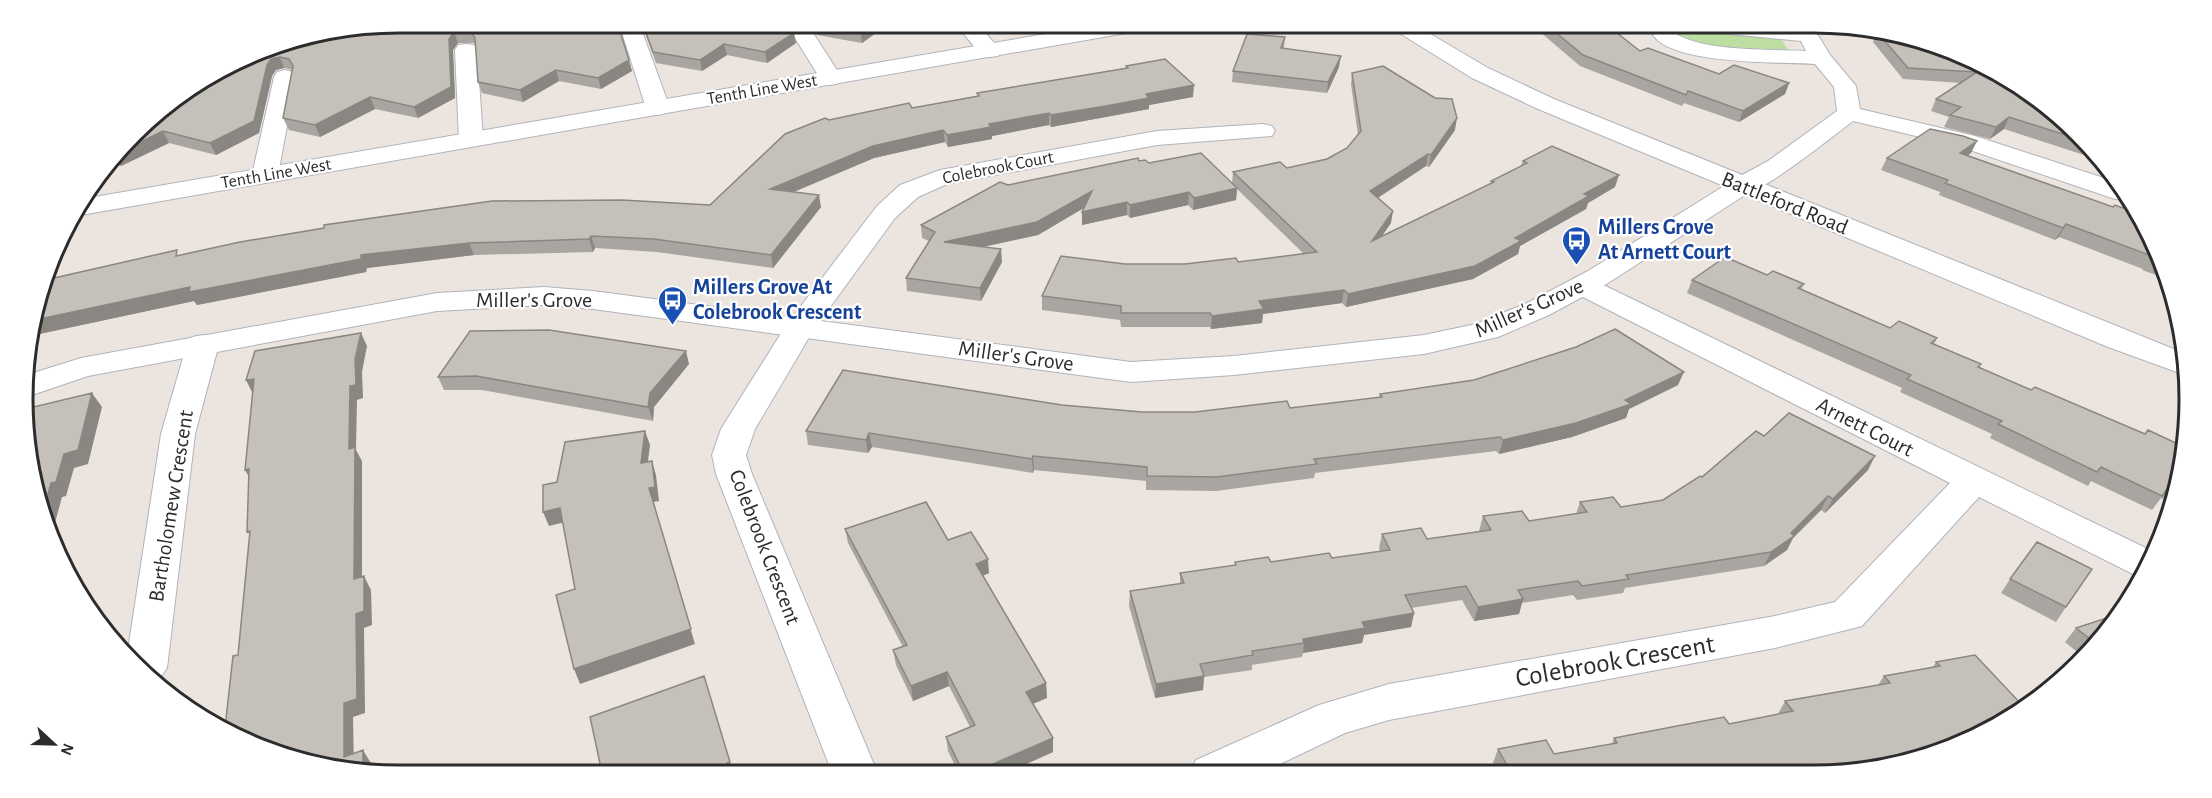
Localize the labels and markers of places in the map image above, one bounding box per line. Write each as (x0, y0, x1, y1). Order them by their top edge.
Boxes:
place label: Millers Grove At Arnett Court (1598, 216, 1731, 263)
bus stop icon: Millers Grove At Arnett Court (1561, 224, 1593, 266)
place label: Millers Grove At Colebrook Crescent (693, 276, 862, 323)
bus stop icon: Millers Grove At Colebrook Crescent (656, 284, 688, 326)

